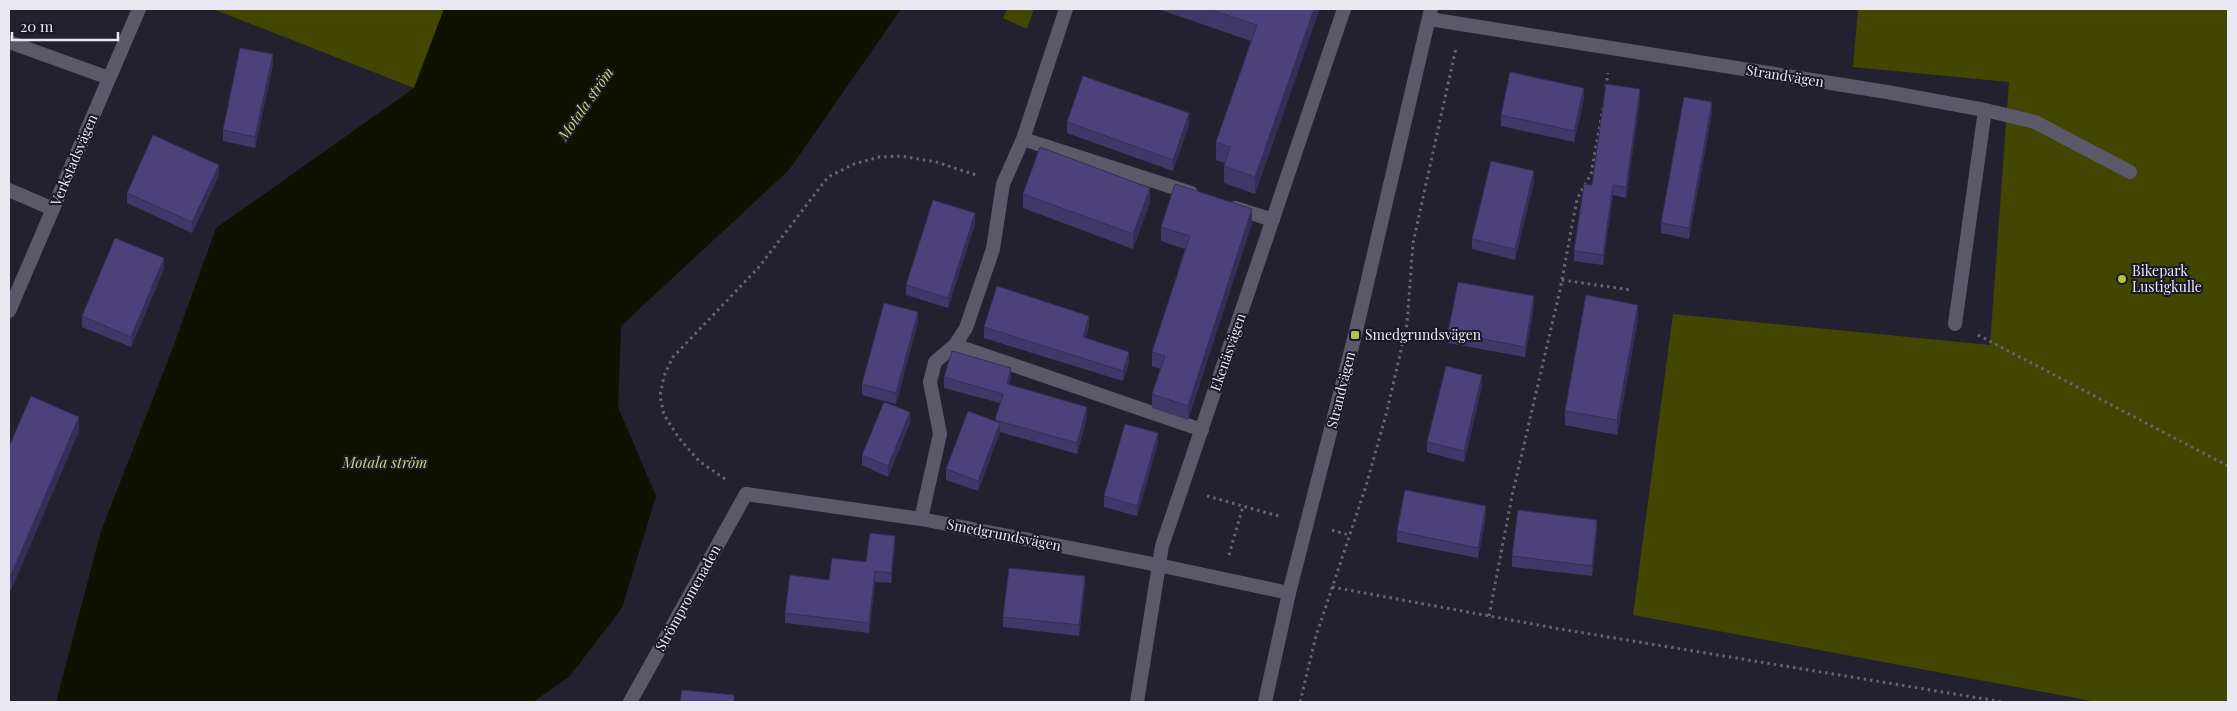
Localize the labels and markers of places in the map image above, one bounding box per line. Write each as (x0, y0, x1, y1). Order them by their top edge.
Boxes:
place label: Bikepark Lustigkulle (2132, 261, 2202, 296)
marker: Bikepark Lustigkulle (2116, 273, 2128, 285)
place label: Smedgrundsvägen (1365, 325, 1482, 344)
marker: Smedgrundsvägen (1349, 329, 1361, 341)

